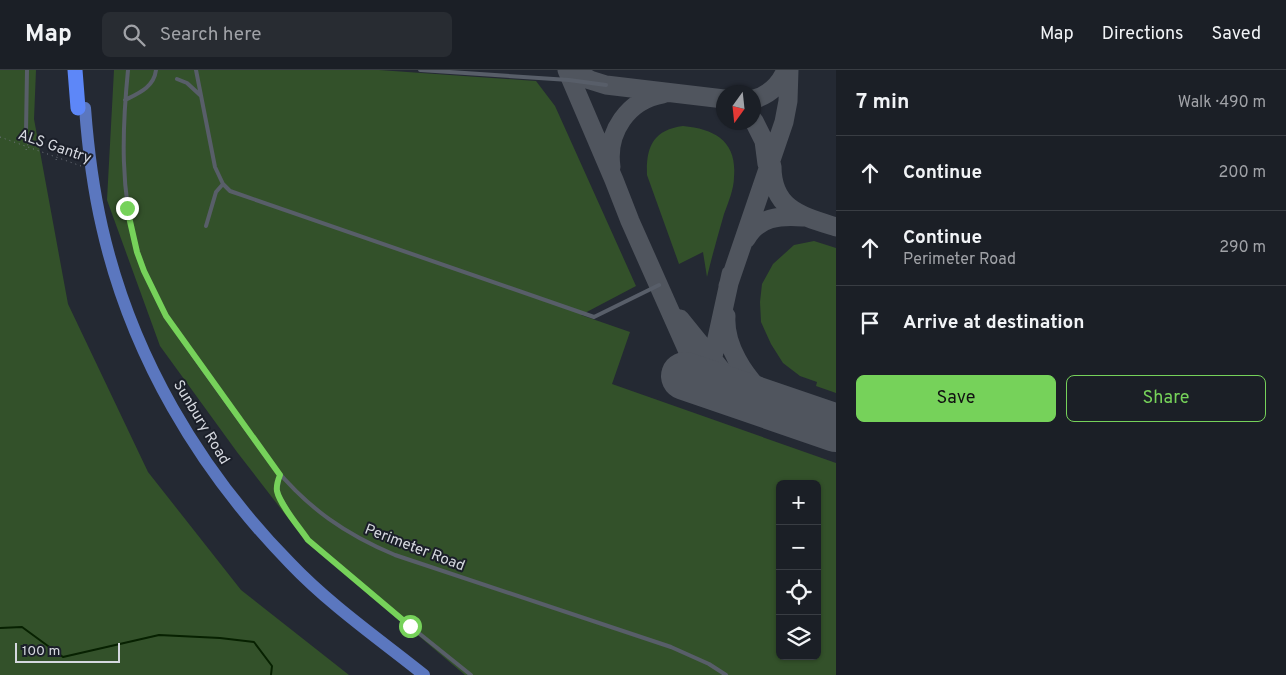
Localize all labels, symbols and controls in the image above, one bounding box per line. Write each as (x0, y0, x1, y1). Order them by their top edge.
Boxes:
search box (102, 12, 452, 57)
text: Map (25, 20, 72, 50)
icon: search (120, 21, 148, 49)
text: Search here (160, 23, 261, 47)
text: Map (1040, 23, 1074, 46)
text: Directions (1102, 23, 1184, 46)
text: Saved (1212, 23, 1261, 46)
north arrow (716, 85, 761, 130)
text: 7 min (856, 89, 909, 116)
text: Walk · 490 m (1178, 93, 1266, 113)
street label: ALS Gantry (15, 126, 94, 169)
icon: ahead (856, 159, 884, 187)
text: Continue (903, 161, 982, 185)
text: 200 m (1218, 163, 1266, 183)
route end (116, 197, 139, 220)
text: Continue (903, 226, 982, 250)
icon: ahead (856, 234, 884, 262)
text: 290 m (1219, 238, 1266, 258)
text: Perimeter Road (903, 250, 1016, 270)
icon: arrive (856, 309, 884, 337)
text: Arrive at destination (903, 311, 1084, 335)
button: Save (856, 375, 1056, 422)
button: Share (1066, 375, 1266, 422)
street label: Sunbury Road (168, 377, 233, 468)
map controls (776, 480, 821, 660)
button: + (776, 480, 821, 525)
street label: Perimeter Road (362, 521, 467, 576)
button: − (776, 525, 821, 570)
button: locate (776, 570, 821, 615)
route start (399, 615, 422, 638)
button: layers (776, 615, 821, 660)
scale bar (15, 640, 120, 663)
text: 100 m (22, 643, 60, 660)

